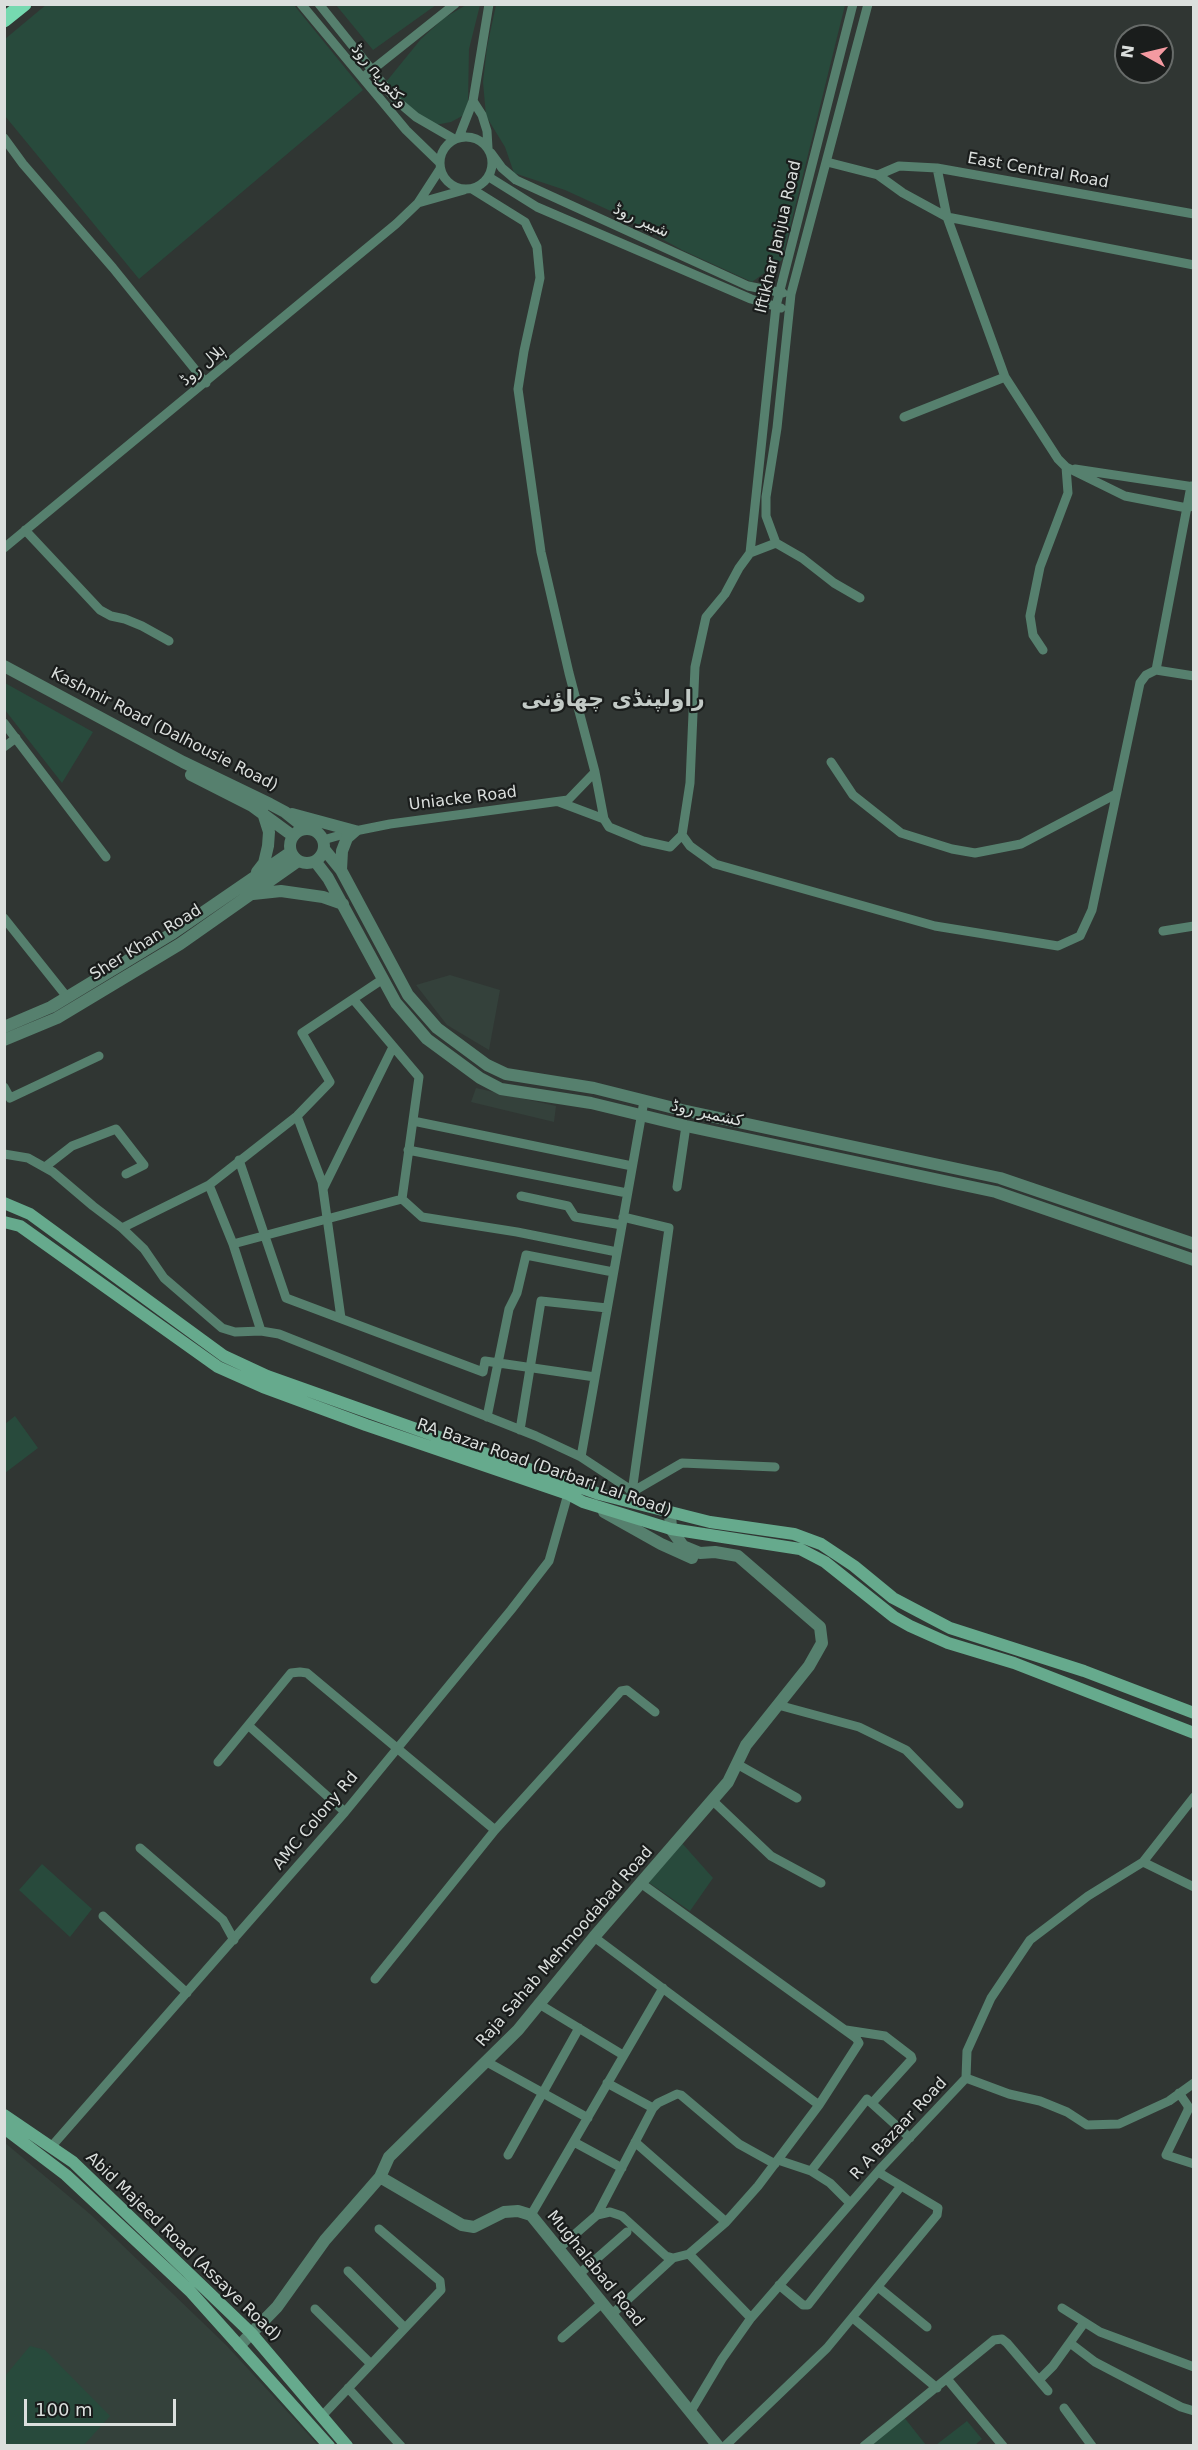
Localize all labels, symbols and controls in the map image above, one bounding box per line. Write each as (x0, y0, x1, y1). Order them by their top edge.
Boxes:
north arrow (1114, 24, 1174, 84)
street label: وکٹوریہ روڈ (347, 40, 411, 112)
text: N (1117, 44, 1138, 60)
street label: East Central Road (966, 149, 1110, 193)
street label: Iftikhar Janjua Road (752, 159, 806, 315)
street label: شبیر روڈ (610, 200, 672, 242)
street label: ہلال روڈ (176, 342, 230, 390)
street label: Kashmir Road (Dalhousie Road) (47, 664, 281, 796)
district label: راولپنڈی چھاؤنی (521, 687, 705, 713)
street label: Uniacke Road (408, 783, 518, 815)
street label: Sher Khan Road (87, 901, 205, 985)
street label: کشمیر روڈ (670, 1096, 744, 1132)
street label: RA Bazar Road (Darbari Lal Road) (414, 1415, 674, 1521)
street label: AMC Colony Rd (269, 1768, 363, 1874)
street label: Raja Sahab Mehmoodabad Road (473, 1843, 657, 2051)
street label: R A Bazaar Road (847, 2074, 951, 2184)
street label: Abid Majeed Road (Assaye Road) (82, 2149, 284, 2345)
street label: Mughalabad Road (542, 2207, 648, 2331)
scale bar (27, 2387, 178, 2425)
text: 100 m (35, 2399, 93, 2420)

